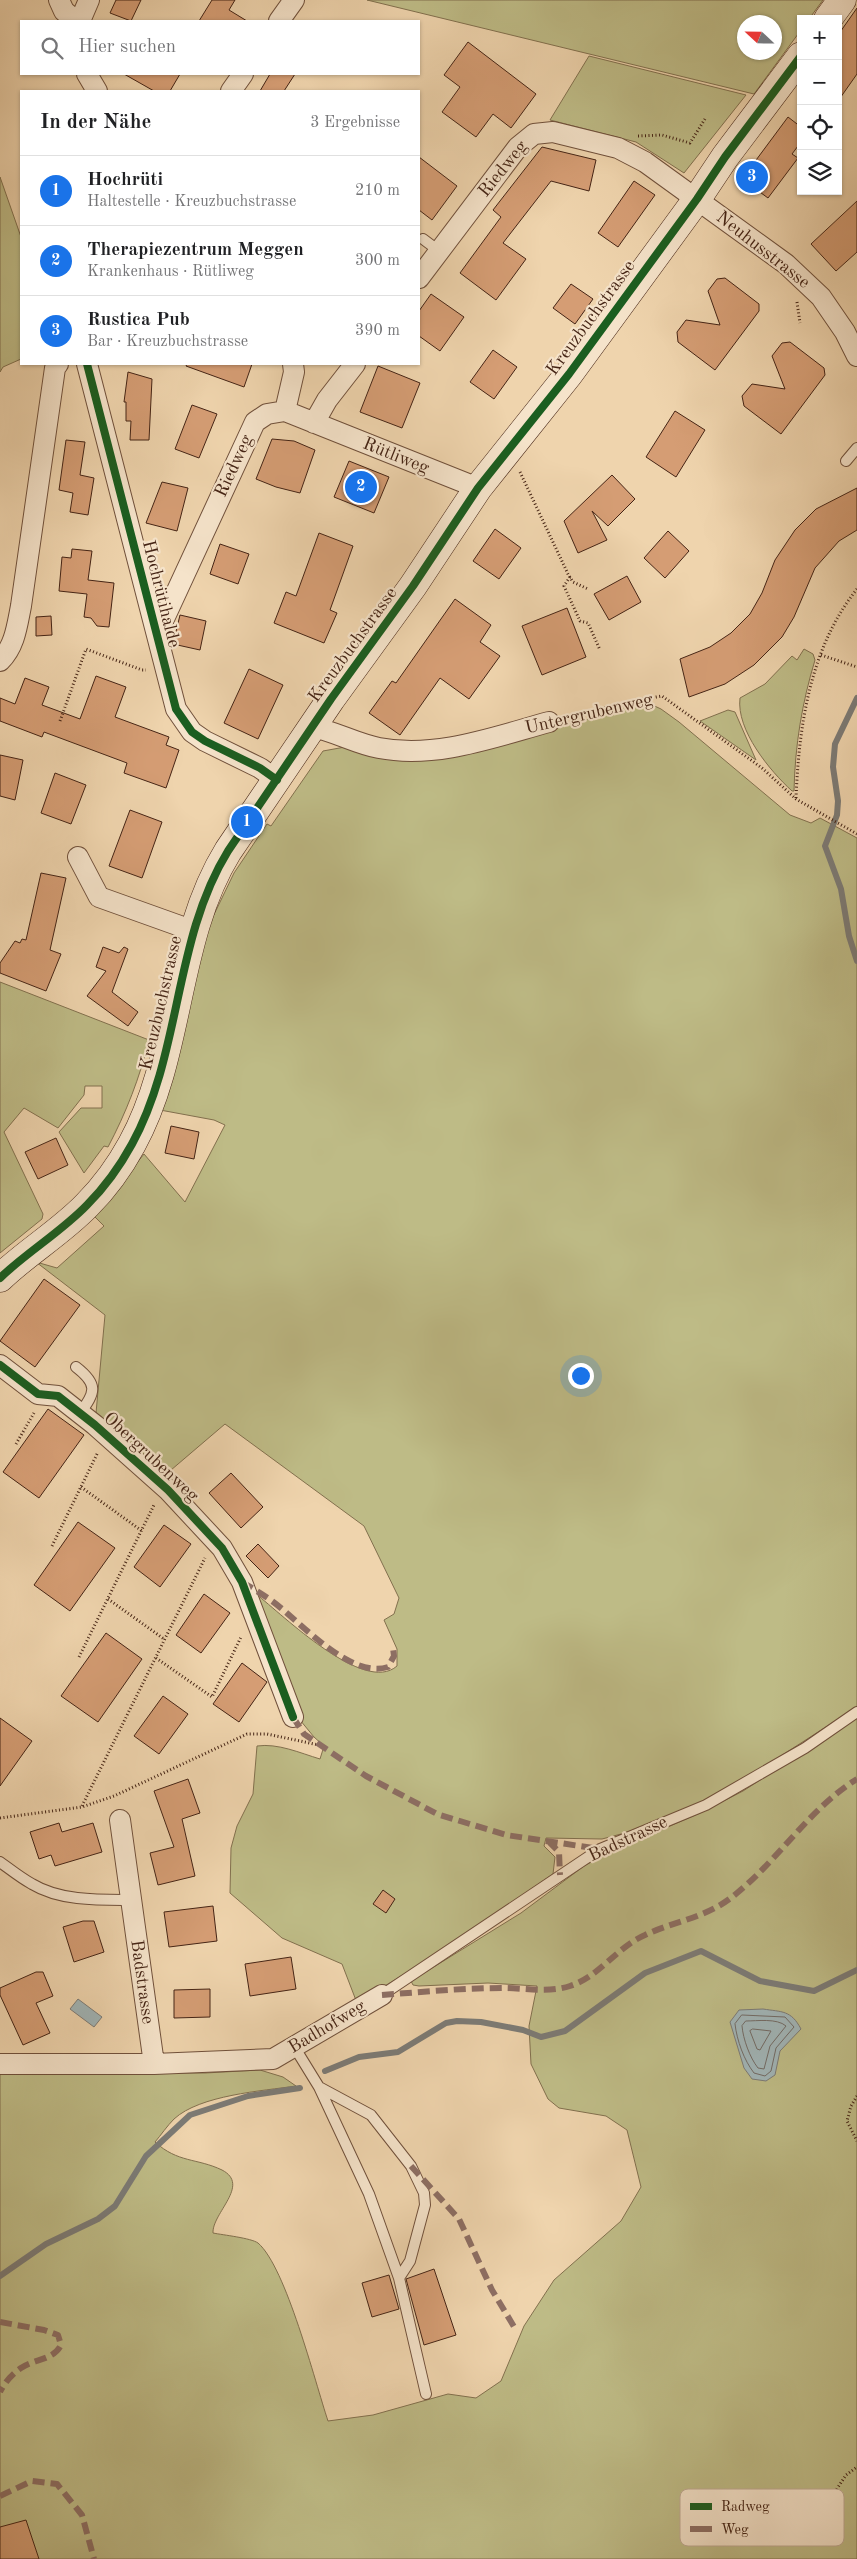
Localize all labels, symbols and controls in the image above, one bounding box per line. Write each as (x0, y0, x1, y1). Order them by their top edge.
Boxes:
north arrow (737, 15, 782, 60)
map controls (797, 15, 842, 195)
button: + (797, 15, 842, 60)
search box (20, 20, 420, 75)
icon: search (38, 34, 66, 62)
text: Hier suchen (78, 38, 176, 57)
button: − (797, 60, 842, 105)
button: locate (797, 105, 842, 150)
text: In der Nähe (40, 112, 151, 133)
text: 3 Ergebnisse (310, 115, 400, 131)
street label: Riedweg (475, 137, 531, 201)
button: layers (797, 150, 842, 195)
pin: 3 (736, 158, 768, 196)
text: Hochrüti (87, 171, 163, 190)
text: 1 (51, 183, 61, 199)
text: 210 m (355, 183, 400, 199)
text: Haltestelle · Kreuzbuchstrasse (87, 194, 296, 210)
street label: Neuhusstrasse (713, 208, 813, 292)
text: Therapiezentrum Meggen (87, 241, 304, 260)
text: 2 (51, 253, 61, 269)
text: 300 m (355, 253, 400, 269)
street label: Kreuzbuchstrasse (543, 257, 639, 379)
text: Krankenhaus · Rütliweg (87, 264, 254, 280)
text: Rustica Pub (87, 311, 190, 330)
text: 3 (51, 323, 61, 339)
text: 390 m (355, 323, 400, 339)
text: Bar · Kreuzbuchstrasse (87, 334, 248, 350)
street label: Riedweg (212, 432, 256, 500)
street label: Rütliweg (360, 435, 432, 477)
pin: 2 (345, 468, 377, 506)
street label: Hochrütihalde (139, 538, 183, 650)
street label: Kreuzbuchstrasse (305, 584, 401, 706)
street label: Untergrubenweg (523, 690, 655, 737)
pin: 1 (231, 803, 263, 841)
street label: Kreuzbuchstrasse (137, 934, 185, 1072)
your location (568, 1363, 594, 1389)
street label: Obergrubenweg (100, 1409, 202, 1506)
street label: Badstrasse (586, 1813, 670, 1865)
street label: Badstrasse (127, 1939, 157, 2025)
street label: Badhofweg (285, 1997, 369, 2057)
legend (680, 2489, 844, 2546)
text: Radweg (721, 2500, 770, 2514)
text: Weg (721, 2523, 749, 2537)

